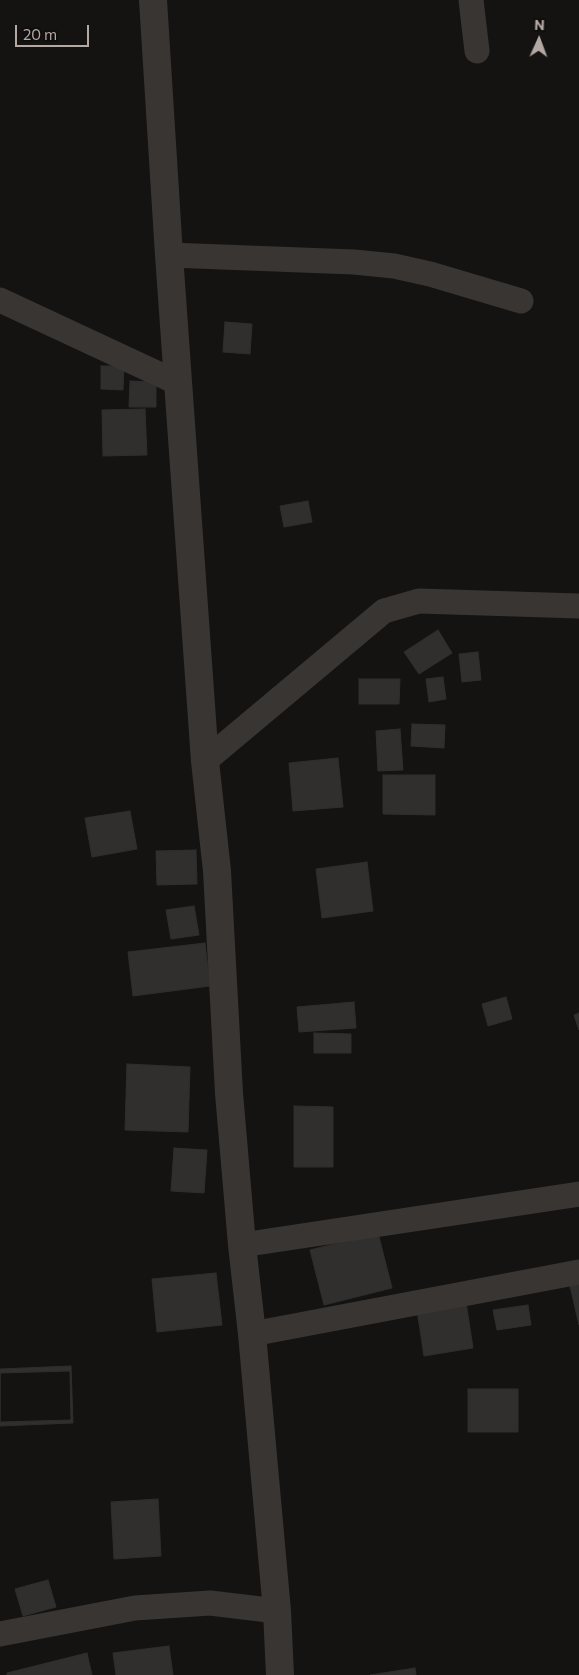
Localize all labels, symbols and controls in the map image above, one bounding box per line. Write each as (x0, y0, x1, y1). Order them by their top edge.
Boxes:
scale bar (18, 15, 91, 47)
north arrow (514, 15, 564, 65)
text: N (534, 16, 545, 33)
text: 20 m (23, 25, 57, 43)

